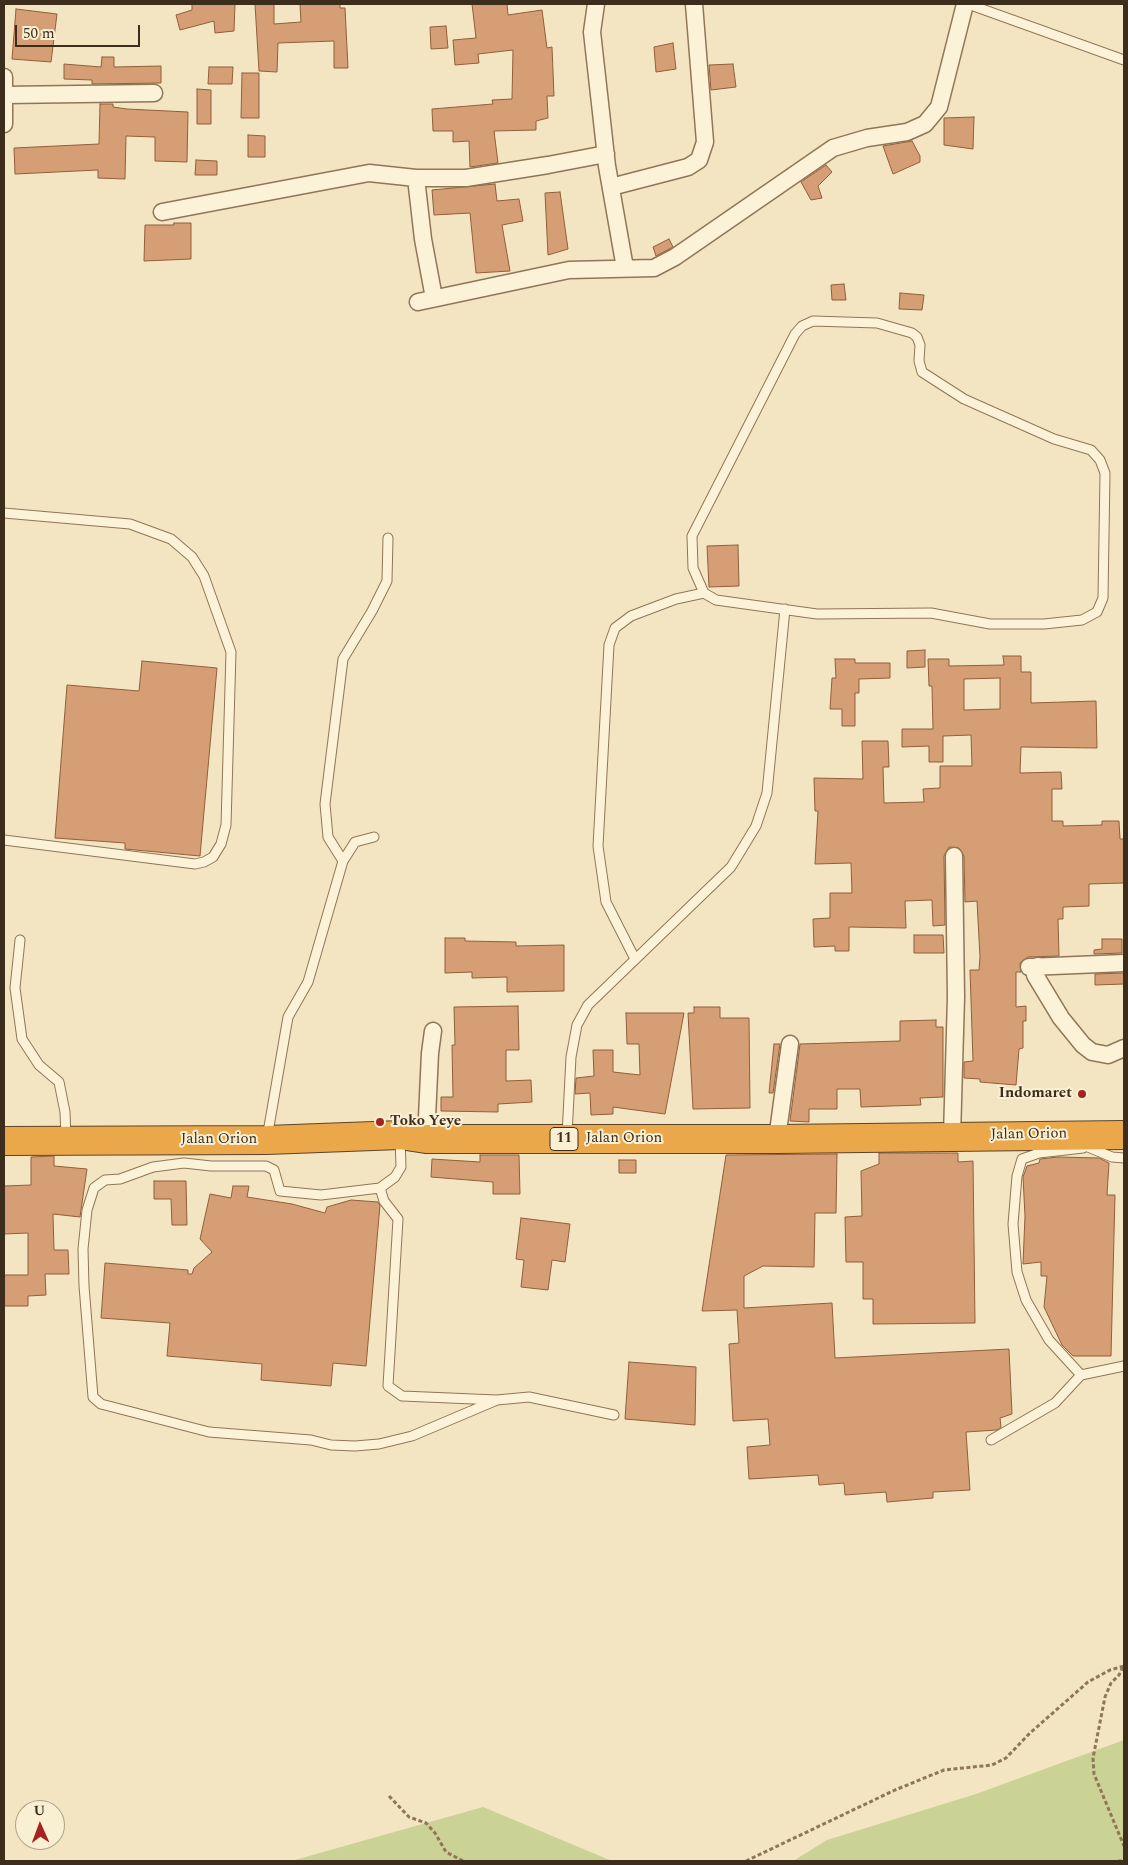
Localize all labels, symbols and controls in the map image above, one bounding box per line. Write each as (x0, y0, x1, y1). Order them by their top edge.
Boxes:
scale bar (18, 15, 142, 47)
text: 50 m (23, 22, 55, 45)
place label: Indomaret (999, 1085, 1072, 1103)
marker: Indomaret (1076, 1088, 1088, 1100)
place label: Toko Yeye (390, 1113, 461, 1131)
marker: Toko Yeye (374, 1116, 386, 1128)
street label: Jalan Orion (991, 1125, 1067, 1145)
road number: 11 (550, 1128, 578, 1150)
street label: Jalan Orion (586, 1130, 662, 1148)
street label: Jalan Orion (181, 1131, 257, 1149)
north arrow (15, 1800, 65, 1850)
text: U (33, 1800, 46, 1821)

